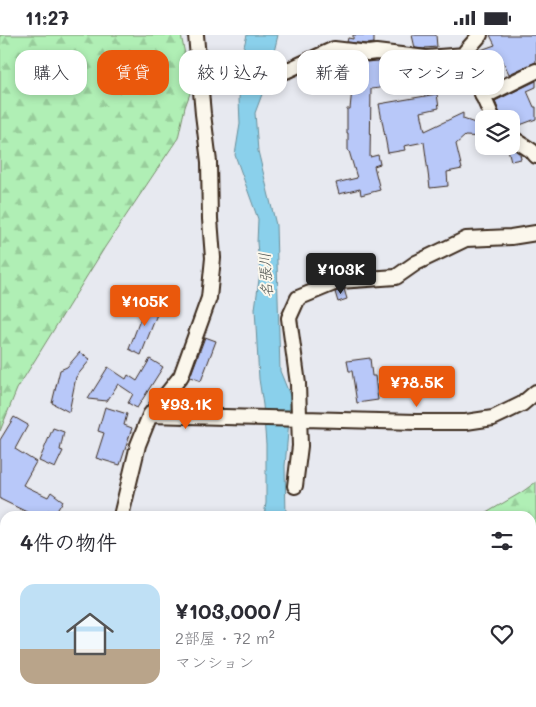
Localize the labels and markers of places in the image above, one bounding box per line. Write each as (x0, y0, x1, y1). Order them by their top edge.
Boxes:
pin: ¥103K (306, 253, 376, 295)
pin: ¥105K (110, 285, 180, 327)
pin: ¥78.5K (376, 365, 458, 408)
pin: ¥93.1K (145, 387, 227, 430)

